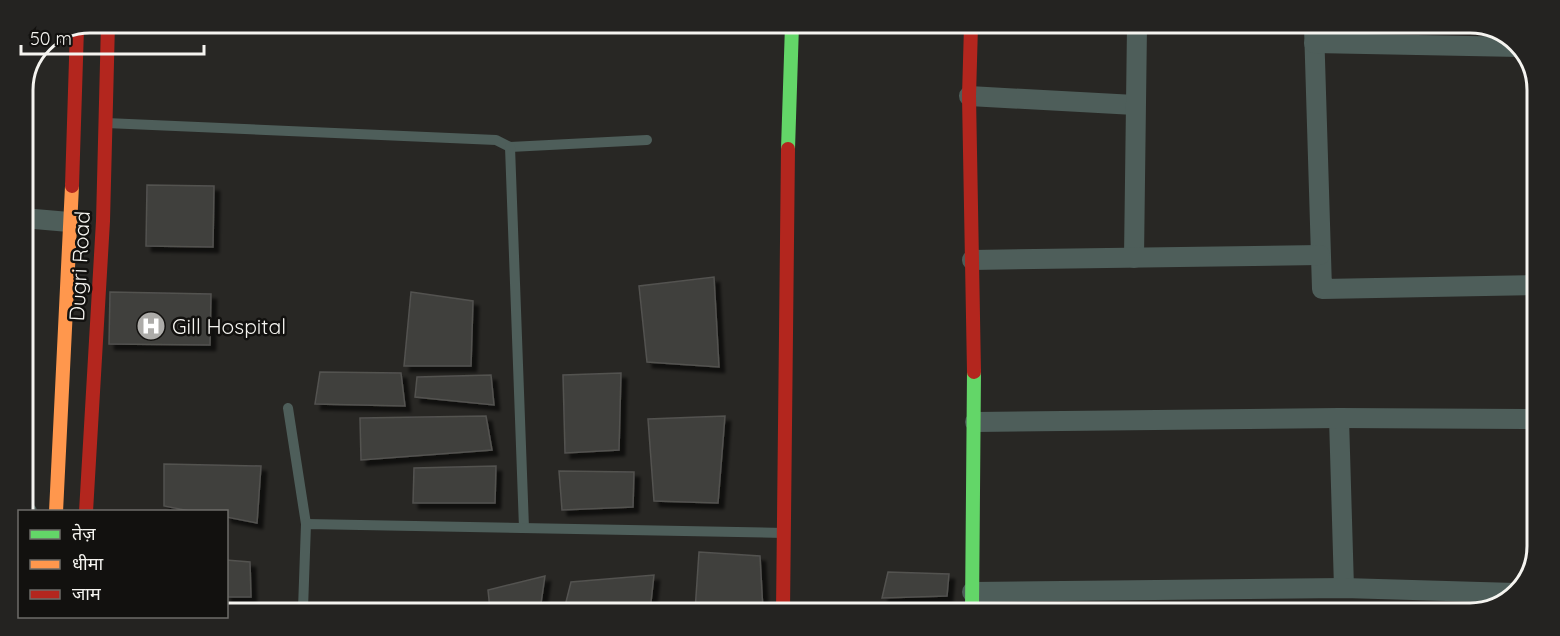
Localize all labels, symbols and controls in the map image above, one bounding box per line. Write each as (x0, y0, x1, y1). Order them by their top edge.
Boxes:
scale bar (21, 18, 204, 56)
text: 50 m (30, 27, 72, 50)
street label: Dugri Road (63, 210, 95, 322)
hospital icon: Gill Hospital (135, 310, 167, 342)
place label: Gill Hospital (172, 313, 286, 339)
legend (18, 510, 228, 618)
text: तेज़ (72, 522, 96, 545)
text: धीमा (72, 552, 103, 575)
text: जाम (72, 582, 102, 605)

